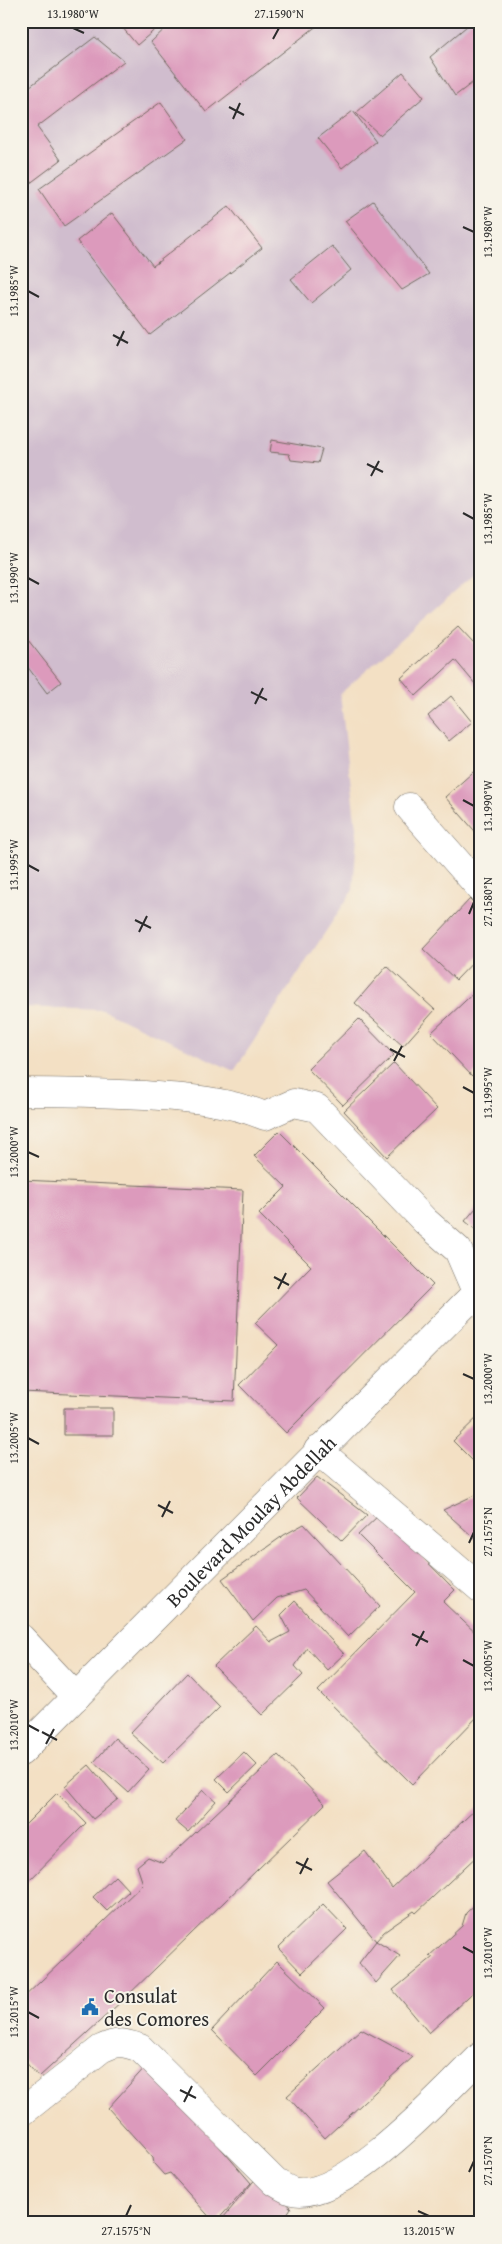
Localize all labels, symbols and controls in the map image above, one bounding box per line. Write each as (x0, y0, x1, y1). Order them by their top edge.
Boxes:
text: 13.1980°W (47, 5, 100, 22)
text: 27.1590°N (254, 5, 304, 22)
text: 13.1980°W (479, 205, 496, 258)
text: 13.1985°W (5, 264, 22, 317)
text: 13.1985°W (479, 492, 496, 545)
text: 13.1990°W (5, 551, 22, 604)
text: 13.1990°W (479, 779, 496, 832)
text: 13.1995°W (5, 838, 22, 891)
text: 27.1580°N (479, 877, 496, 927)
text: 13.1995°W (479, 1066, 496, 1119)
text: 13.2000°W (5, 1125, 22, 1178)
text: 13.2000°W (479, 1352, 496, 1405)
text: 13.2005°W (5, 1411, 22, 1464)
street label: Boulevard Moulay Abdellah (159, 1428, 342, 1613)
text: 27.1575°N (479, 1507, 496, 1557)
text: 13.2005°W (479, 1639, 496, 1692)
text: 13.2010°W (5, 1698, 22, 1751)
text: 13.2010°W (479, 1926, 496, 1979)
place label: Consulat des Comores (104, 1981, 209, 2033)
text: 13.2015°W (5, 1985, 22, 2038)
public building icon: Consulat des Comores (80, 1997, 100, 2017)
text: 27.1570°N (479, 2136, 496, 2186)
text: 27.1575°N (101, 2222, 151, 2239)
text: 13.2015°W (403, 2222, 456, 2239)

